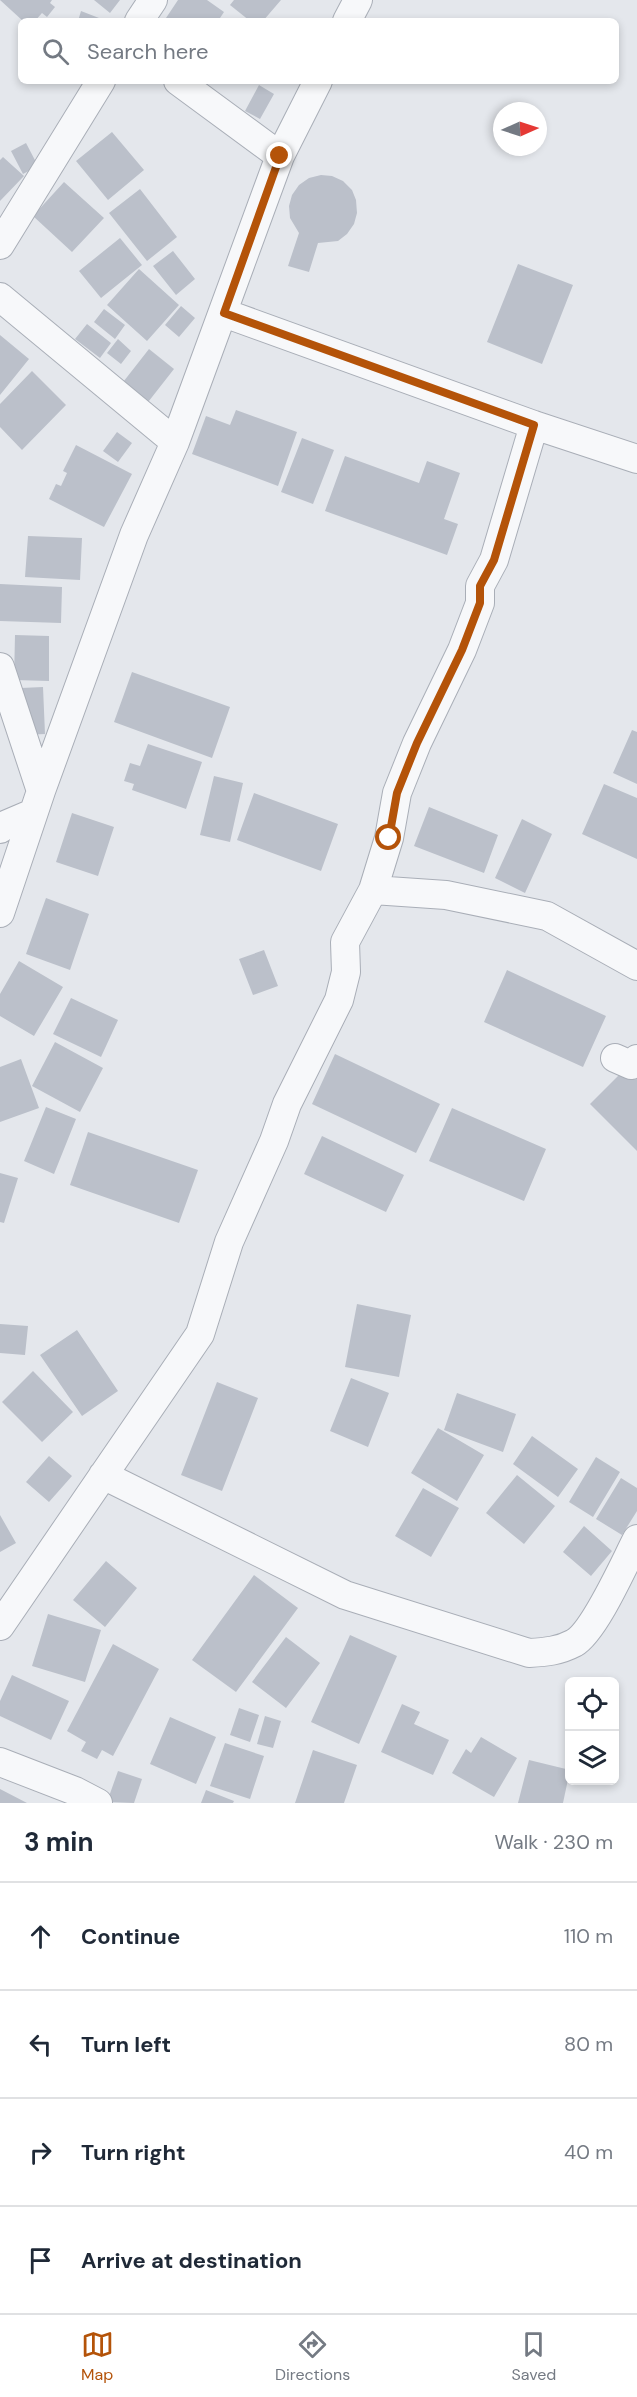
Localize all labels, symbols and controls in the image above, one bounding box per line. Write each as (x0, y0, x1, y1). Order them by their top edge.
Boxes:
search box (18, 18, 619, 84)
icon: search (39, 35, 72, 68)
text: Search here (87, 37, 208, 66)
north arrow (493, 102, 547, 156)
route end (266, 142, 292, 168)
route start (375, 824, 401, 850)
map controls (565, 1677, 619, 1785)
button: locate (565, 1677, 619, 1731)
button: layers (565, 1731, 619, 1785)
text: 3 min (24, 1825, 93, 1859)
text: Walk · 230 m (494, 1829, 613, 1855)
icon: ahead (24, 1920, 57, 1953)
text: Continue (81, 1922, 180, 1951)
text: 110 m (564, 1923, 613, 1949)
icon: left (24, 2028, 57, 2061)
text: Turn left (81, 2030, 171, 2059)
text: 80 m (564, 2031, 613, 2057)
icon: right (24, 2136, 57, 2169)
text: Turn right (81, 2138, 186, 2167)
text: 40 m (564, 2139, 613, 2165)
icon: arrive (24, 2244, 57, 2277)
text: Arrive at destination (81, 2246, 302, 2275)
tab: Map (81, 2328, 114, 2385)
tab: Directions (275, 2328, 350, 2385)
tab: Saved (512, 2328, 556, 2385)

